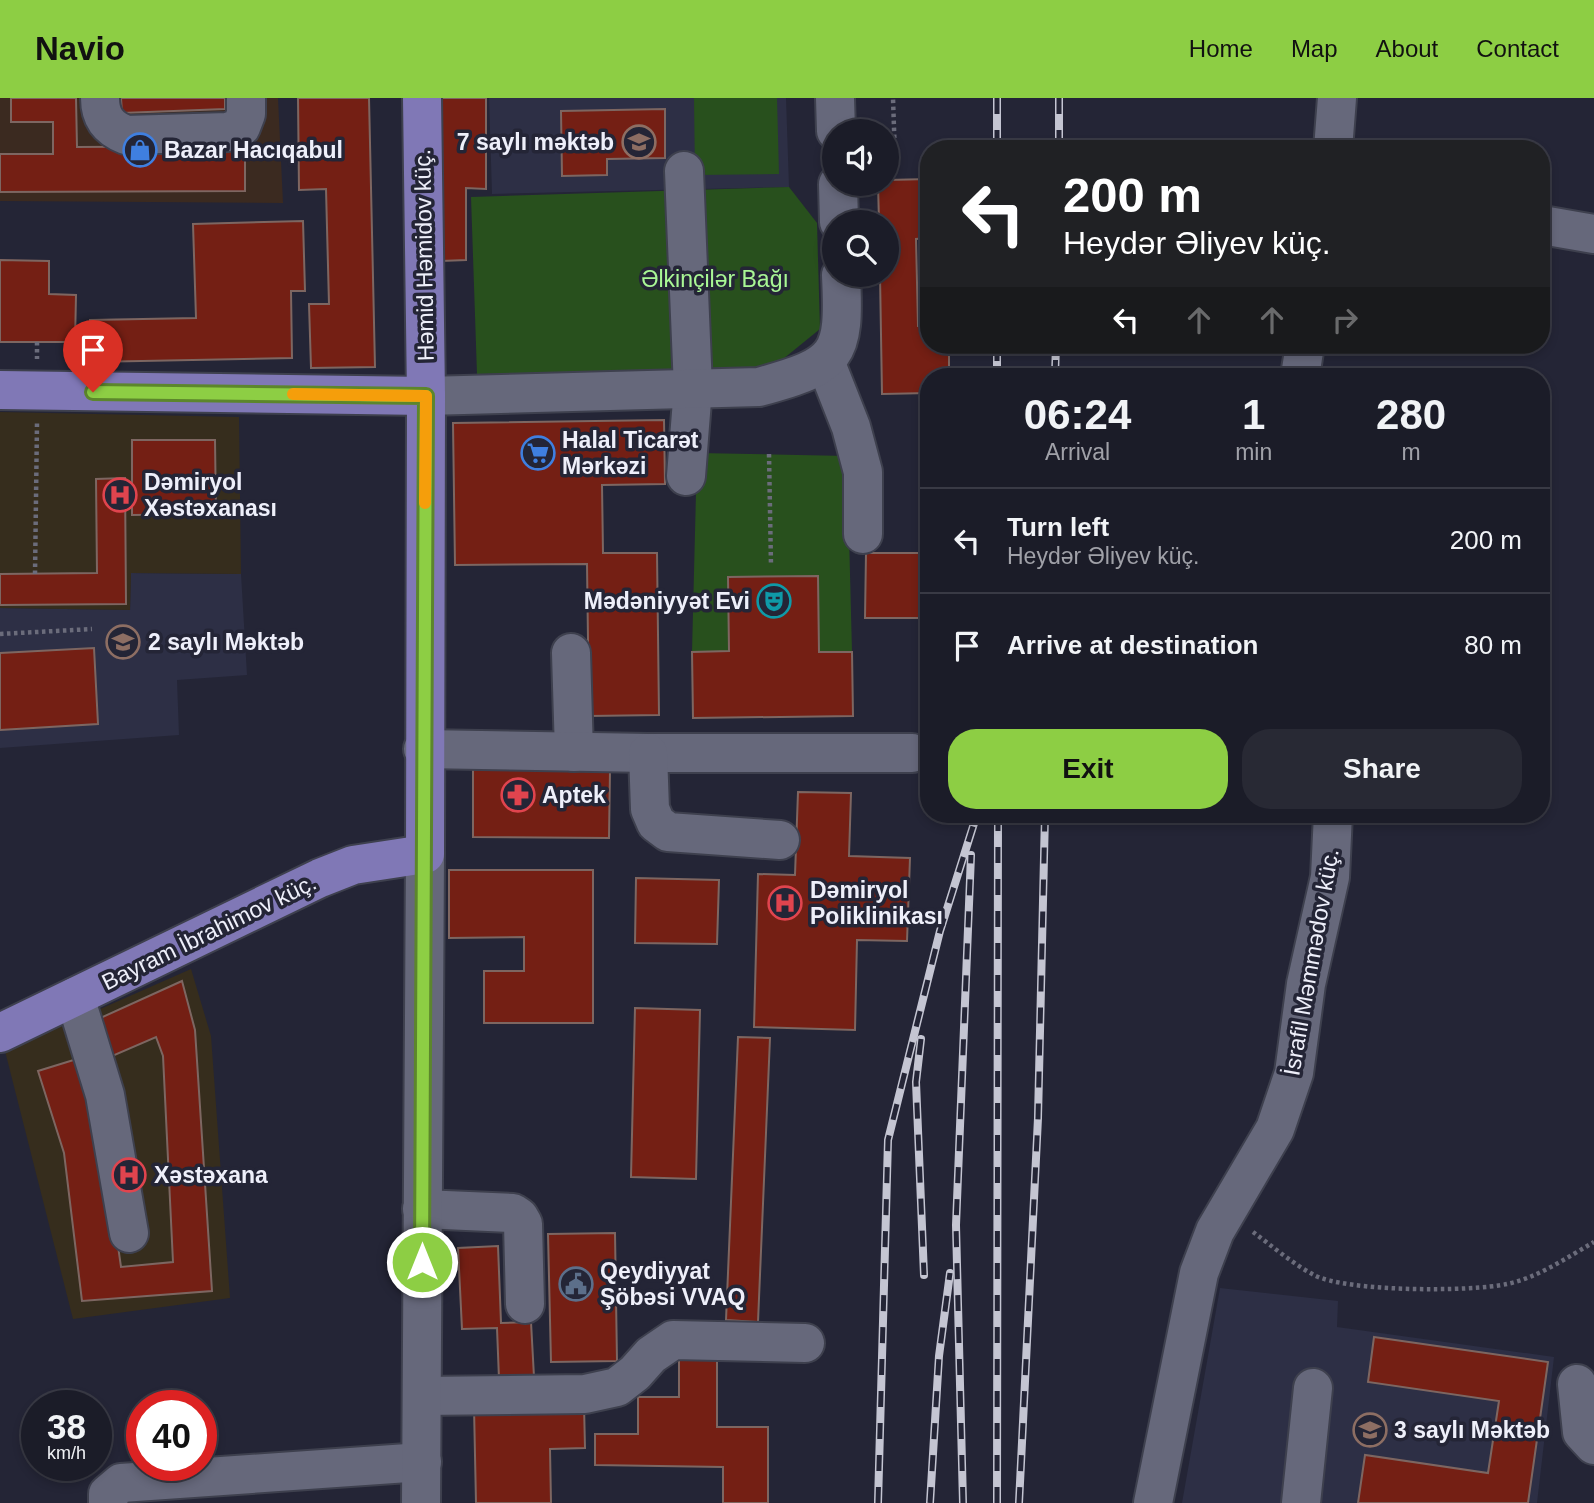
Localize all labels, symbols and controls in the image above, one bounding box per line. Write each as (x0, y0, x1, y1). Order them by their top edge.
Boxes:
text: Navio (35, 30, 125, 67)
text: Home (1189, 35, 1253, 62)
text: Map (1291, 35, 1338, 62)
text: About (1376, 35, 1438, 62)
text: Contact (1476, 35, 1559, 62)
map controls (822, 119, 899, 287)
button: sound (822, 119, 899, 196)
school or university icon: 7 saylı məktəb (620, 123, 658, 161)
place label: 7 saylı məktəb (457, 129, 614, 155)
shop icon: Bazar Hacıqabul (121, 131, 159, 169)
place label: Bazar Hacıqabul (164, 137, 343, 163)
street label: Həmid Həmidov küç. (409, 149, 439, 361)
icon: left (948, 168, 1039, 259)
text: 200 m (1063, 168, 1202, 222)
button: search (822, 210, 899, 287)
text: Heydər Əliyev küç. (1063, 225, 1331, 261)
park label: Əlkinçilər Bağı (641, 266, 789, 292)
icon: left (1107, 301, 1145, 339)
icon: ahead (1180, 301, 1218, 339)
icon: ahead (1253, 301, 1291, 339)
icon: right (1326, 301, 1364, 339)
pin (63, 320, 123, 392)
icon: arrive (74, 331, 112, 369)
text: 06:24 (1024, 391, 1131, 438)
text: 1 (1242, 391, 1265, 438)
text: 280 (1376, 391, 1446, 438)
place label: Halal Ticarət Mərkəzi (562, 427, 699, 479)
supermarket icon: Halal Ticarət Mərkəzi (519, 434, 557, 472)
text: Arrival (1045, 439, 1110, 465)
text: min (1235, 439, 1272, 465)
text: m (1402, 439, 1421, 465)
place label: Dəmiryol Xəstəxanası (144, 469, 277, 521)
hospital icon: Dəmiryol Xəstəxanası (101, 476, 139, 514)
text: Turn left (1007, 512, 1109, 542)
icon: left (948, 522, 986, 560)
text: 200 m (1450, 525, 1522, 555)
text: Heydər Əliyev küç. (1007, 543, 1199, 569)
theatre icon: Mədəniyyət Evi (755, 582, 793, 620)
place label: Mədəniyyət Evi (584, 588, 750, 614)
school or university icon: 2 saylı Məktəb (104, 623, 142, 661)
icon: arrive (948, 627, 986, 665)
place label: 2 saylı Məktəb (148, 629, 304, 655)
text: Arrive at destination (1007, 630, 1258, 660)
text: 80 m (1464, 630, 1522, 660)
button: Exit (948, 729, 1228, 809)
button: Share (1242, 729, 1522, 809)
pharmacy icon: Aptek (499, 776, 537, 814)
place label: Aptek (542, 782, 606, 808)
street label: İsrafil Məmmədov küç. (1278, 846, 1344, 1078)
street label: Bayram İbrahimov küç. (98, 869, 320, 995)
place label: Dəmiryol Poliklinikası (810, 877, 943, 929)
hospital icon: Dəmiryol Poliklinikası (766, 884, 804, 922)
hospital icon: Xəstəxana (110, 1156, 148, 1194)
place label: Xəstəxana (154, 1162, 268, 1188)
position arrow (385, 1225, 459, 1299)
place label: Qeydiyyat Şöbəsi VVAQ (600, 1258, 745, 1310)
public building icon: Qeydiyyat Şöbəsi VVAQ (557, 1265, 595, 1303)
speed limit sign: 40 (126, 1390, 217, 1481)
text: 38 (47, 1407, 86, 1446)
school or university icon: 3 saylı Məktəb (1351, 1411, 1389, 1449)
place label: 3 saylı Məktəb (1394, 1417, 1550, 1443)
text: km/h (47, 1443, 86, 1463)

